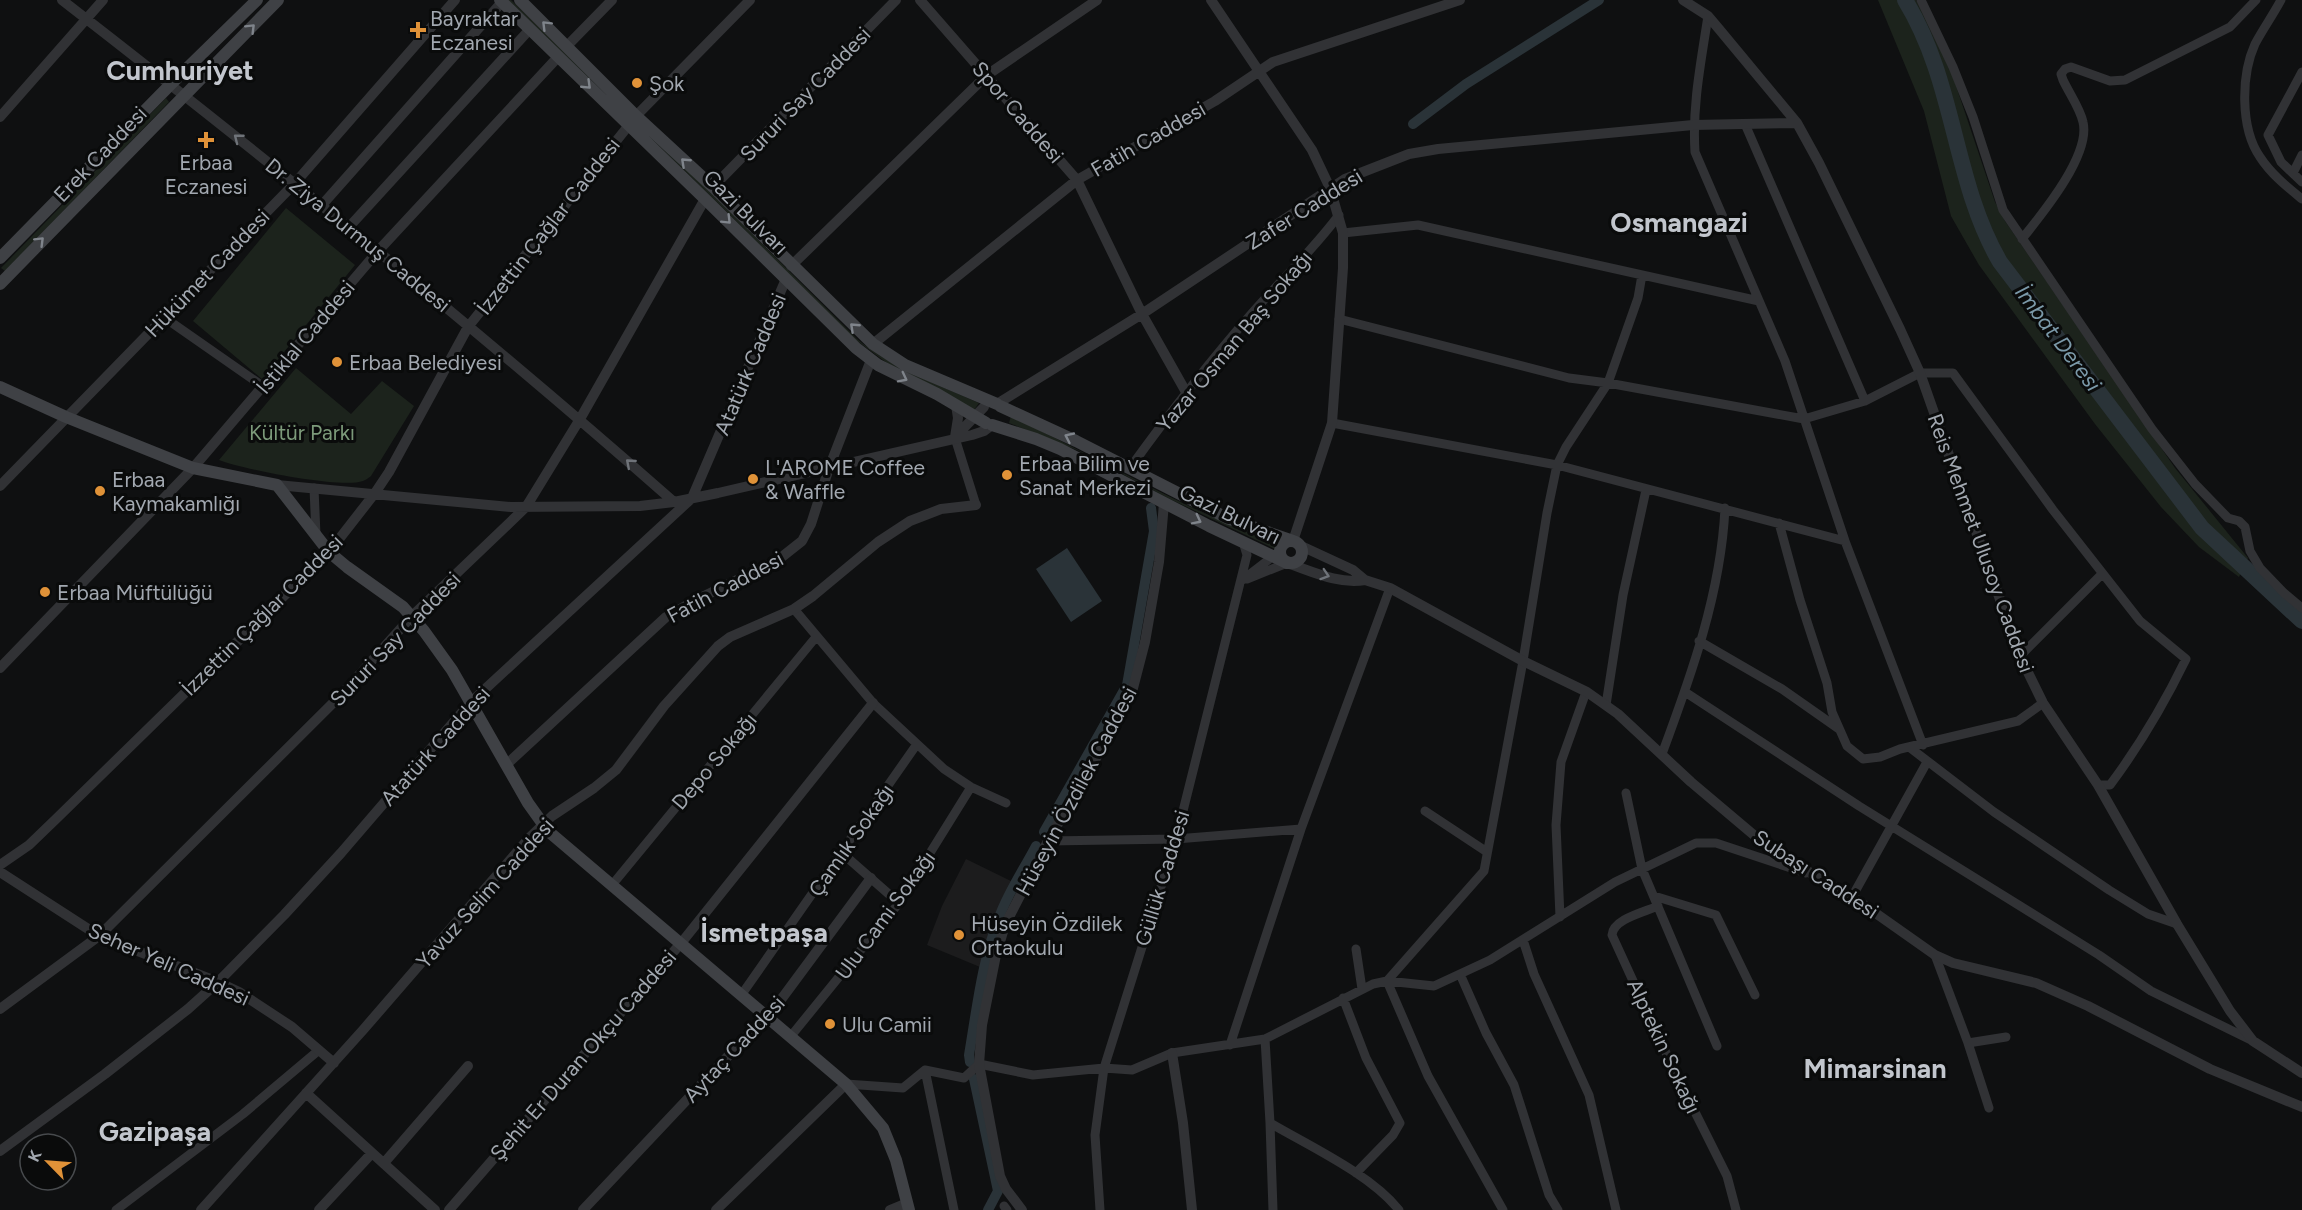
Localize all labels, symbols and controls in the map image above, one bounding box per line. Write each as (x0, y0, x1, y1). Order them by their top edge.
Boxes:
place label: Bayraktar Eczanesi (430, 6, 518, 55)
one-way arrow (542, 22, 553, 33)
street label: Sururi Say Caddesi (735, 22, 875, 166)
marker: Bayraktar Eczanesi (411, 23, 425, 37)
one-way arrow (243, 24, 254, 35)
district label: Cumhuriyet (106, 54, 254, 87)
street label: Spor Caddesi (967, 56, 1069, 168)
place label: Şok (649, 71, 685, 96)
marker: Şok (630, 76, 644, 90)
one-way arrow (580, 78, 591, 89)
street label: Fatih Caddesi (1086, 96, 1210, 182)
street label: Erek Caddesi (48, 101, 152, 207)
street label: İzzettin Çağlar Caddesi (471, 132, 625, 320)
marker: Erbaa Eczanesi (199, 133, 213, 147)
one-way arrow (234, 134, 245, 145)
place label: Erbaa Eczanesi (165, 150, 247, 199)
street label: Dr. Ziya Durmuş Caddesi (261, 153, 455, 317)
one-way arrow (681, 158, 692, 169)
street label: Zafer Caddesi (1241, 163, 1367, 255)
street label: Gazi Bulvarı (698, 164, 794, 260)
street label: Hükümet Caddesi (139, 204, 275, 342)
district label: Osmangazi (1610, 206, 1748, 239)
one-way arrow (720, 213, 731, 224)
one-way arrow (33, 238, 44, 249)
street label: Yazar Osman Baş Sokağı (1151, 245, 1317, 437)
street label: İstiklal Caddesi (250, 275, 360, 399)
water label: İmbat Deresi (2009, 279, 2107, 397)
street label: Atatürk Caddesi (709, 289, 791, 439)
one-way arrow (851, 323, 861, 334)
place label: Erbaa Belediyesi (349, 350, 502, 375)
marker: Erbaa Belediyesi (330, 355, 344, 369)
one-way arrow (896, 370, 907, 382)
street label: Reis Mehmet Ulusoy Caddesi (1922, 410, 2040, 676)
park label: Kültür Parkı (249, 420, 355, 445)
one-way arrow (1065, 433, 1076, 445)
place label: Erbaa Bilim ve Sanat Merkezi (1019, 451, 1151, 500)
place label: L'AROME Coffee & Waffle (765, 455, 925, 504)
one-way arrow (626, 460, 637, 471)
place label: Erbaa Kaymakamlığı (112, 467, 240, 516)
marker: Erbaa Bilim ve Sanat Merkezi (1000, 468, 1014, 482)
marker: L'AROME Coffee & Waffle (746, 472, 760, 486)
street label: Gazi Bulvarı (1175, 479, 1285, 549)
marker: Erbaa Kaymakamlığı (93, 484, 107, 498)
one-way arrow (1191, 513, 1202, 524)
street label: İzzettin Çağlar Caddesi (176, 529, 348, 701)
street label: Fatih Caddesi (662, 546, 788, 628)
street label: Sururi Say Caddesi (325, 567, 465, 711)
one-way arrow (1319, 568, 1330, 580)
place label: Erbaa Müftülüğü (57, 580, 213, 605)
marker: Erbaa Müftülüğü (38, 585, 52, 599)
street label: Atatürk Caddesi (375, 681, 495, 811)
street label: Hüseyin Özdilek Caddesi (1010, 682, 1142, 900)
street label: Depo Sokağı (666, 708, 762, 814)
street label: Çamlık Sokağı (803, 779, 899, 901)
street label: Güllük Caddesi (1129, 807, 1195, 949)
street label: Yavuz Selim Caddesi (411, 813, 559, 973)
street label: Subaşı Caddesi (1749, 824, 1883, 924)
street label: Ulu Cami Sokağı (830, 846, 940, 984)
place label: Hüseyin Özdilek Ortaokulu (971, 911, 1123, 960)
district label: İsmetpaşa (700, 916, 828, 949)
street label: Seher Yeli Caddesi (84, 917, 254, 1011)
marker: Hüseyin Özdilek Ortaokulu (952, 928, 966, 942)
street label: Şehit Er Duran Okçu Caddesi (485, 945, 681, 1165)
street label: Alptekin Sokağı (1622, 975, 1706, 1117)
street label: Aytaç Caddesi (678, 990, 790, 1108)
place label: Ulu Camii (842, 1012, 932, 1037)
marker: Ulu Camii (823, 1017, 837, 1031)
district label: Mimarsinan (1803, 1052, 1947, 1085)
district label: Gazipaşa (99, 1115, 211, 1148)
north arrow (18, 1132, 78, 1192)
text: K (24, 1147, 46, 1165)

